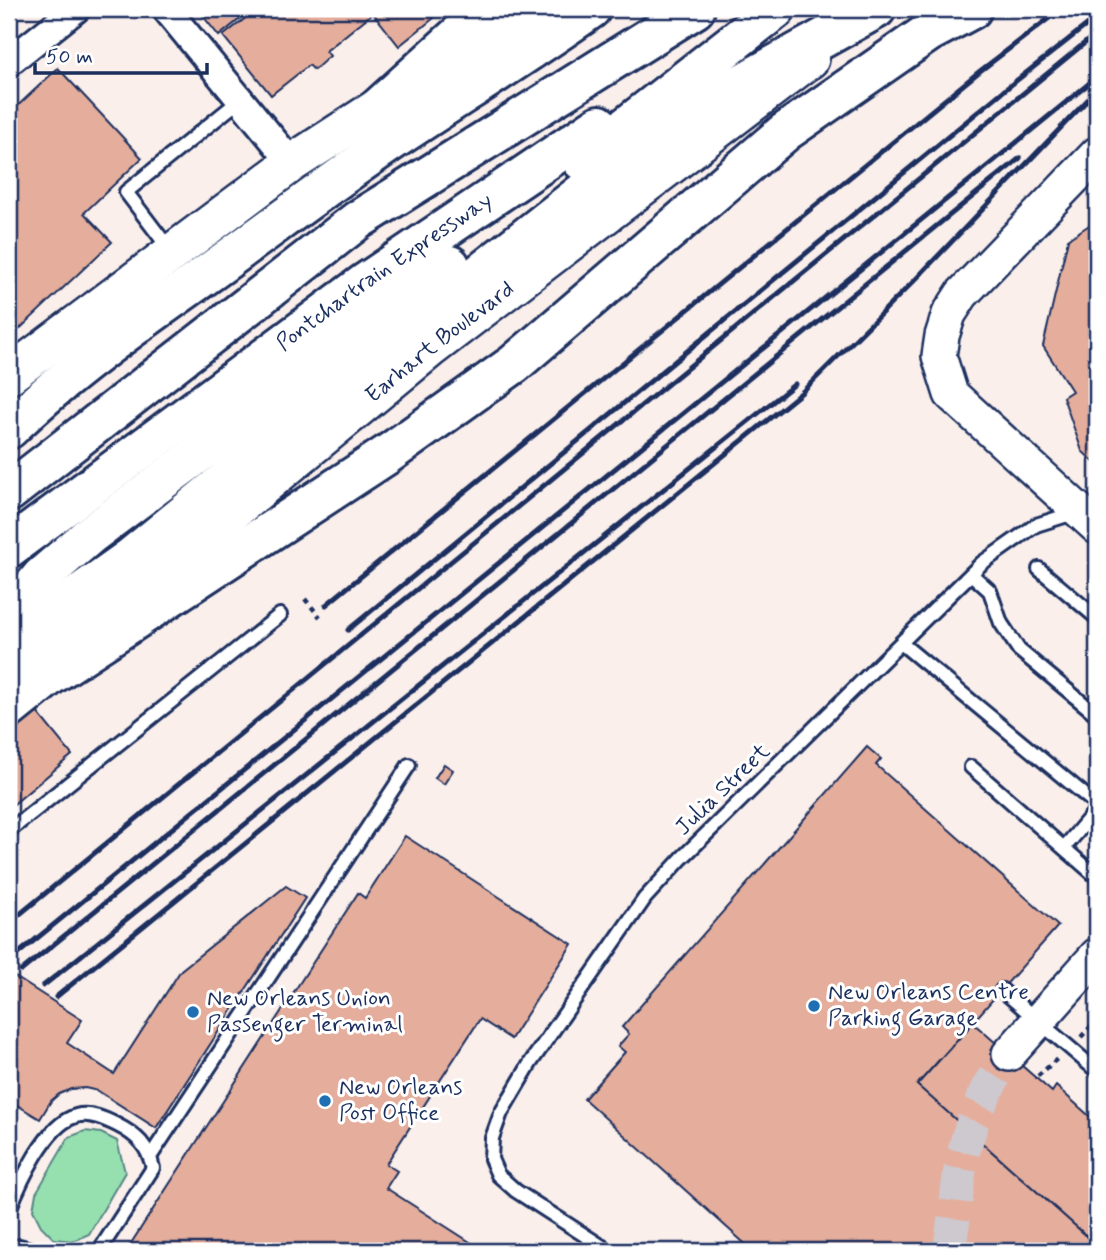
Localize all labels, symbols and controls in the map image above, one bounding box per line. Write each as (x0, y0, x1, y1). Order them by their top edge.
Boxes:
scale bar (35, 32, 206, 76)
text: 50 m (46, 43, 93, 71)
street label: Pontchartrain Expressway (271, 186, 498, 359)
street label: Earhart Boulevard (360, 274, 521, 411)
street label: Julia Street (669, 737, 777, 843)
place label: New Orleans Centre Parking Garage (828, 978, 1029, 1036)
place label: New Orleans Union Passenger Terminal (207, 984, 403, 1042)
marker: New Orleans Centre Parking Garage (806, 998, 822, 1014)
marker: New Orleans Union Passenger Terminal (185, 1004, 201, 1020)
place label: New Orleans Post Office (339, 1073, 462, 1129)
marker: New Orleans Post Office (317, 1093, 333, 1109)

